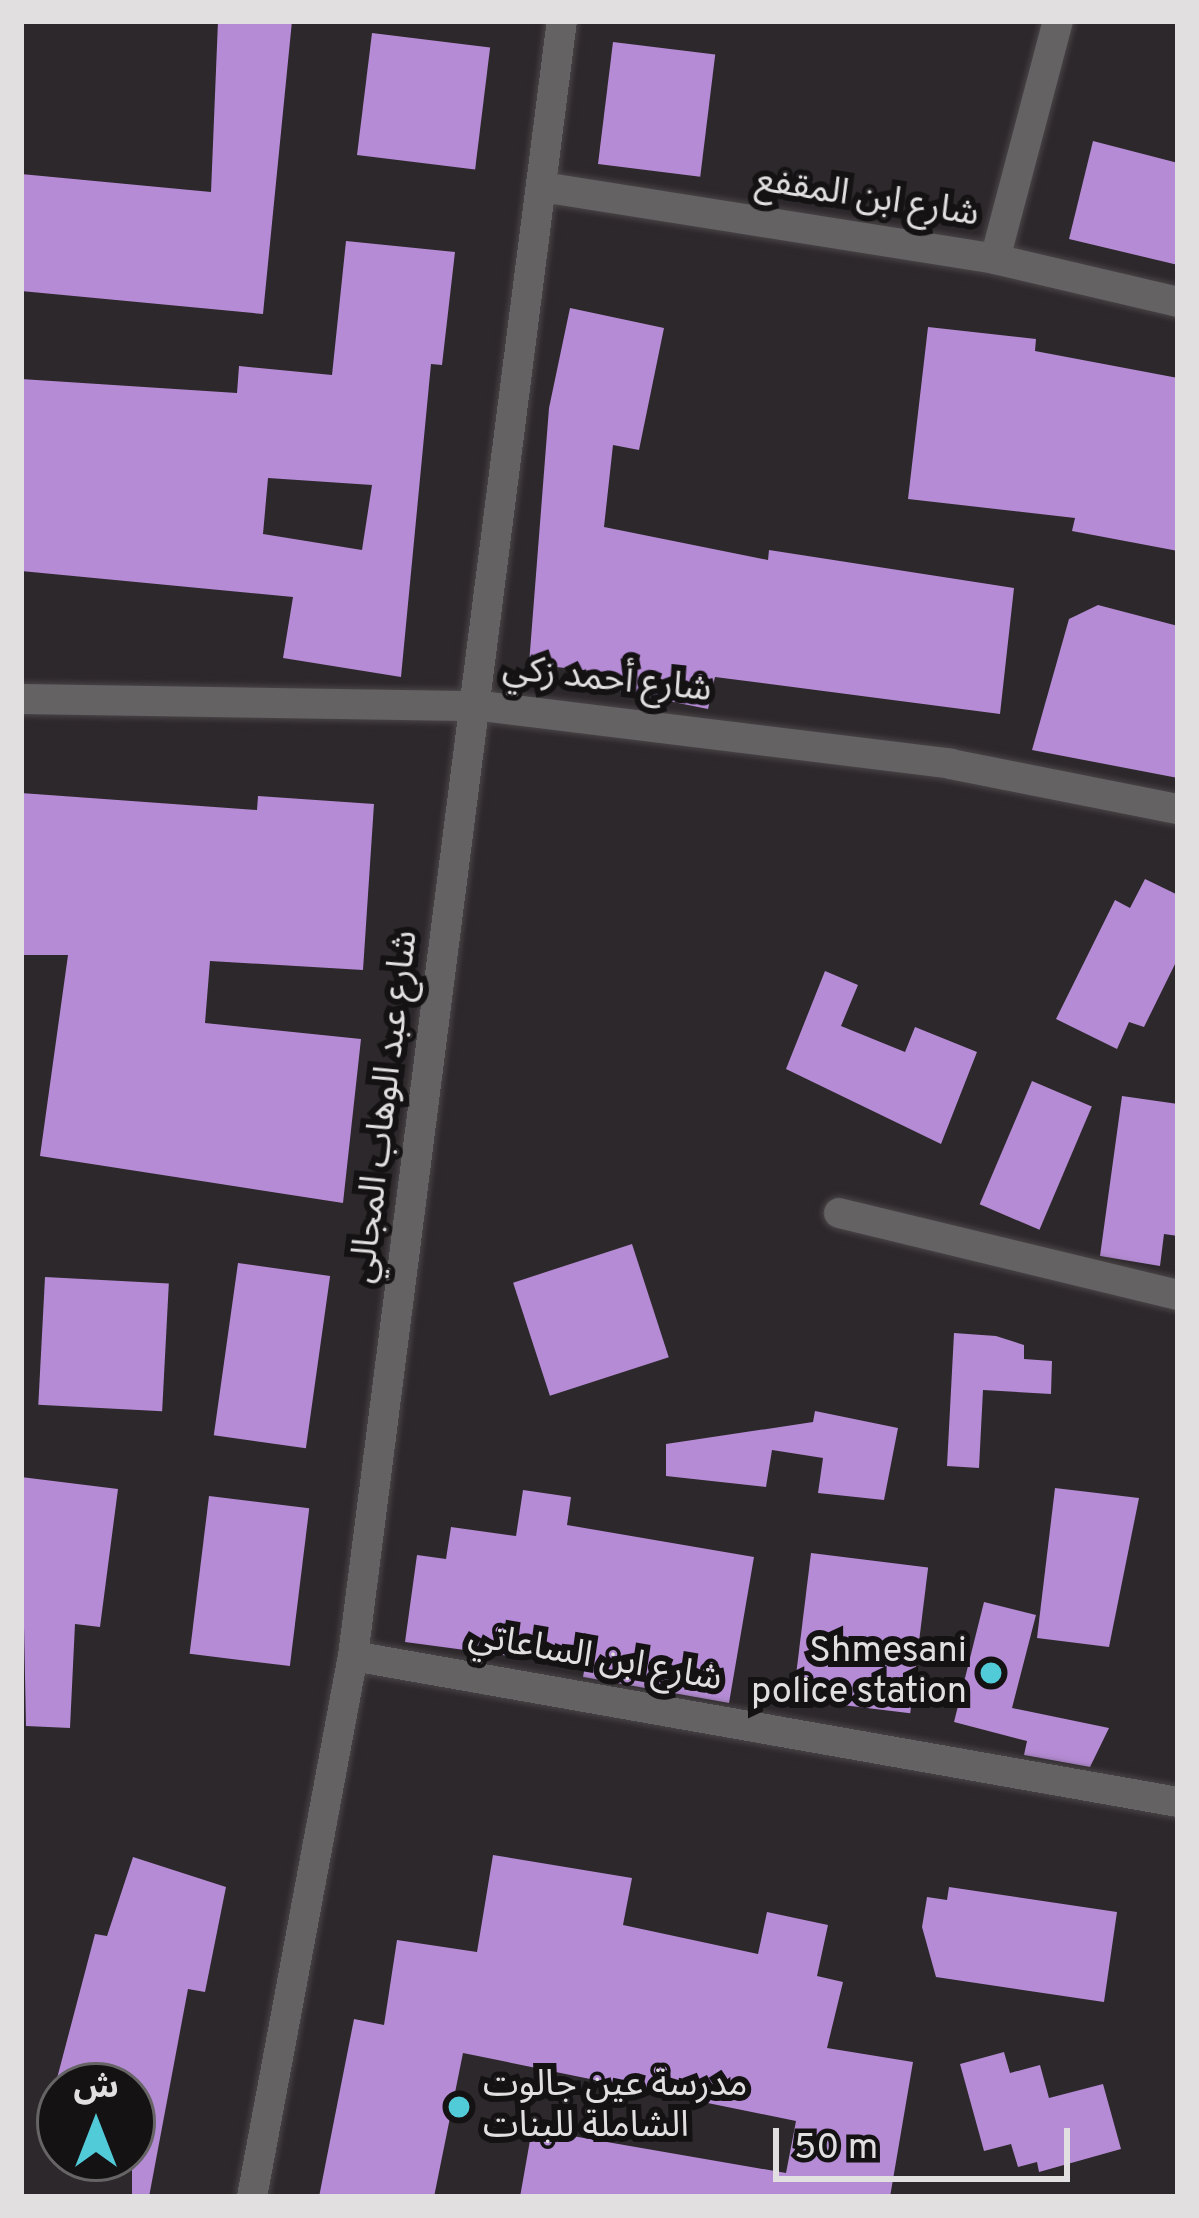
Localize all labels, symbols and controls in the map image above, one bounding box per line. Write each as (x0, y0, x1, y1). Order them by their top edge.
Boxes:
street label: شارع ابن المقفع (752, 160, 982, 238)
street label: شارع أحمد زكي (500, 649, 714, 713)
street label: شارع عبد الوهاب المجالي (343, 928, 429, 1286)
street label: شارع ابن الساعاتي (465, 1615, 725, 1703)
place label: Shmesani police station (751, 1630, 967, 1715)
marker: Shmesani police station (978, 1660, 1004, 1686)
north arrow (36, 2062, 156, 2182)
place label: مدرسة عين جالوت الشاملة للبنات (483, 2064, 747, 2149)
text: ش (73, 2068, 119, 2110)
marker: مدرسة عين جالوت الشاملة للبنات (446, 2094, 472, 2120)
scale bar (779, 2104, 1076, 2178)
text: 50 m (794, 2126, 878, 2172)

